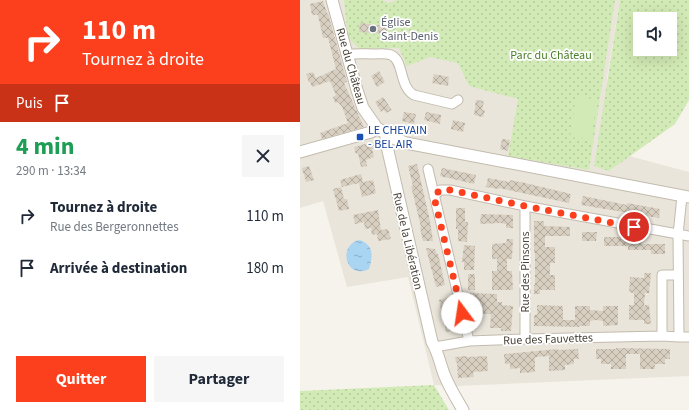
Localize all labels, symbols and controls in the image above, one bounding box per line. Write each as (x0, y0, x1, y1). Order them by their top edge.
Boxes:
text: 110 m (82, 10, 156, 50)
map controls (633, 12, 677, 56)
button: sound (633, 12, 677, 56)
place label: Église Saint-Denis (381, 14, 438, 45)
icon: right (16, 16, 68, 68)
marker: Église Saint-Denis (368, 24, 378, 34)
street label: Rue du Château (331, 26, 370, 106)
text: Tournez à droite (82, 47, 204, 72)
park label: Parc du Château (510, 47, 592, 64)
icon: arrive (51, 92, 73, 114)
text: Puis (16, 93, 43, 114)
place label: LE CHEVAIN - BEL AIR (368, 122, 427, 153)
text: 4 min (16, 129, 74, 164)
marker: LE CHEVAIN - BEL AIR (355, 132, 365, 142)
button: close (242, 135, 284, 177)
text: 290 m · 13:34 (16, 162, 86, 180)
street label: Rue de la Libération (388, 191, 427, 291)
text: Tournez à droite (50, 197, 157, 218)
icon: right (16, 205, 38, 227)
text: 110 m (246, 206, 284, 227)
pin (617, 210, 651, 244)
icon: arrive (623, 216, 645, 238)
text: Rue des Bergeronnettes (50, 218, 179, 236)
street label: Rue des Pinsons (517, 231, 534, 313)
icon: arrive (16, 257, 38, 279)
text: Arrivée à destination (50, 258, 187, 279)
text: 180 m (246, 258, 284, 279)
position arrow (441, 292, 483, 334)
street label: Rue des Fauvettes (503, 329, 593, 350)
button: Quitter (16, 356, 146, 402)
button: Partager (154, 356, 284, 402)

